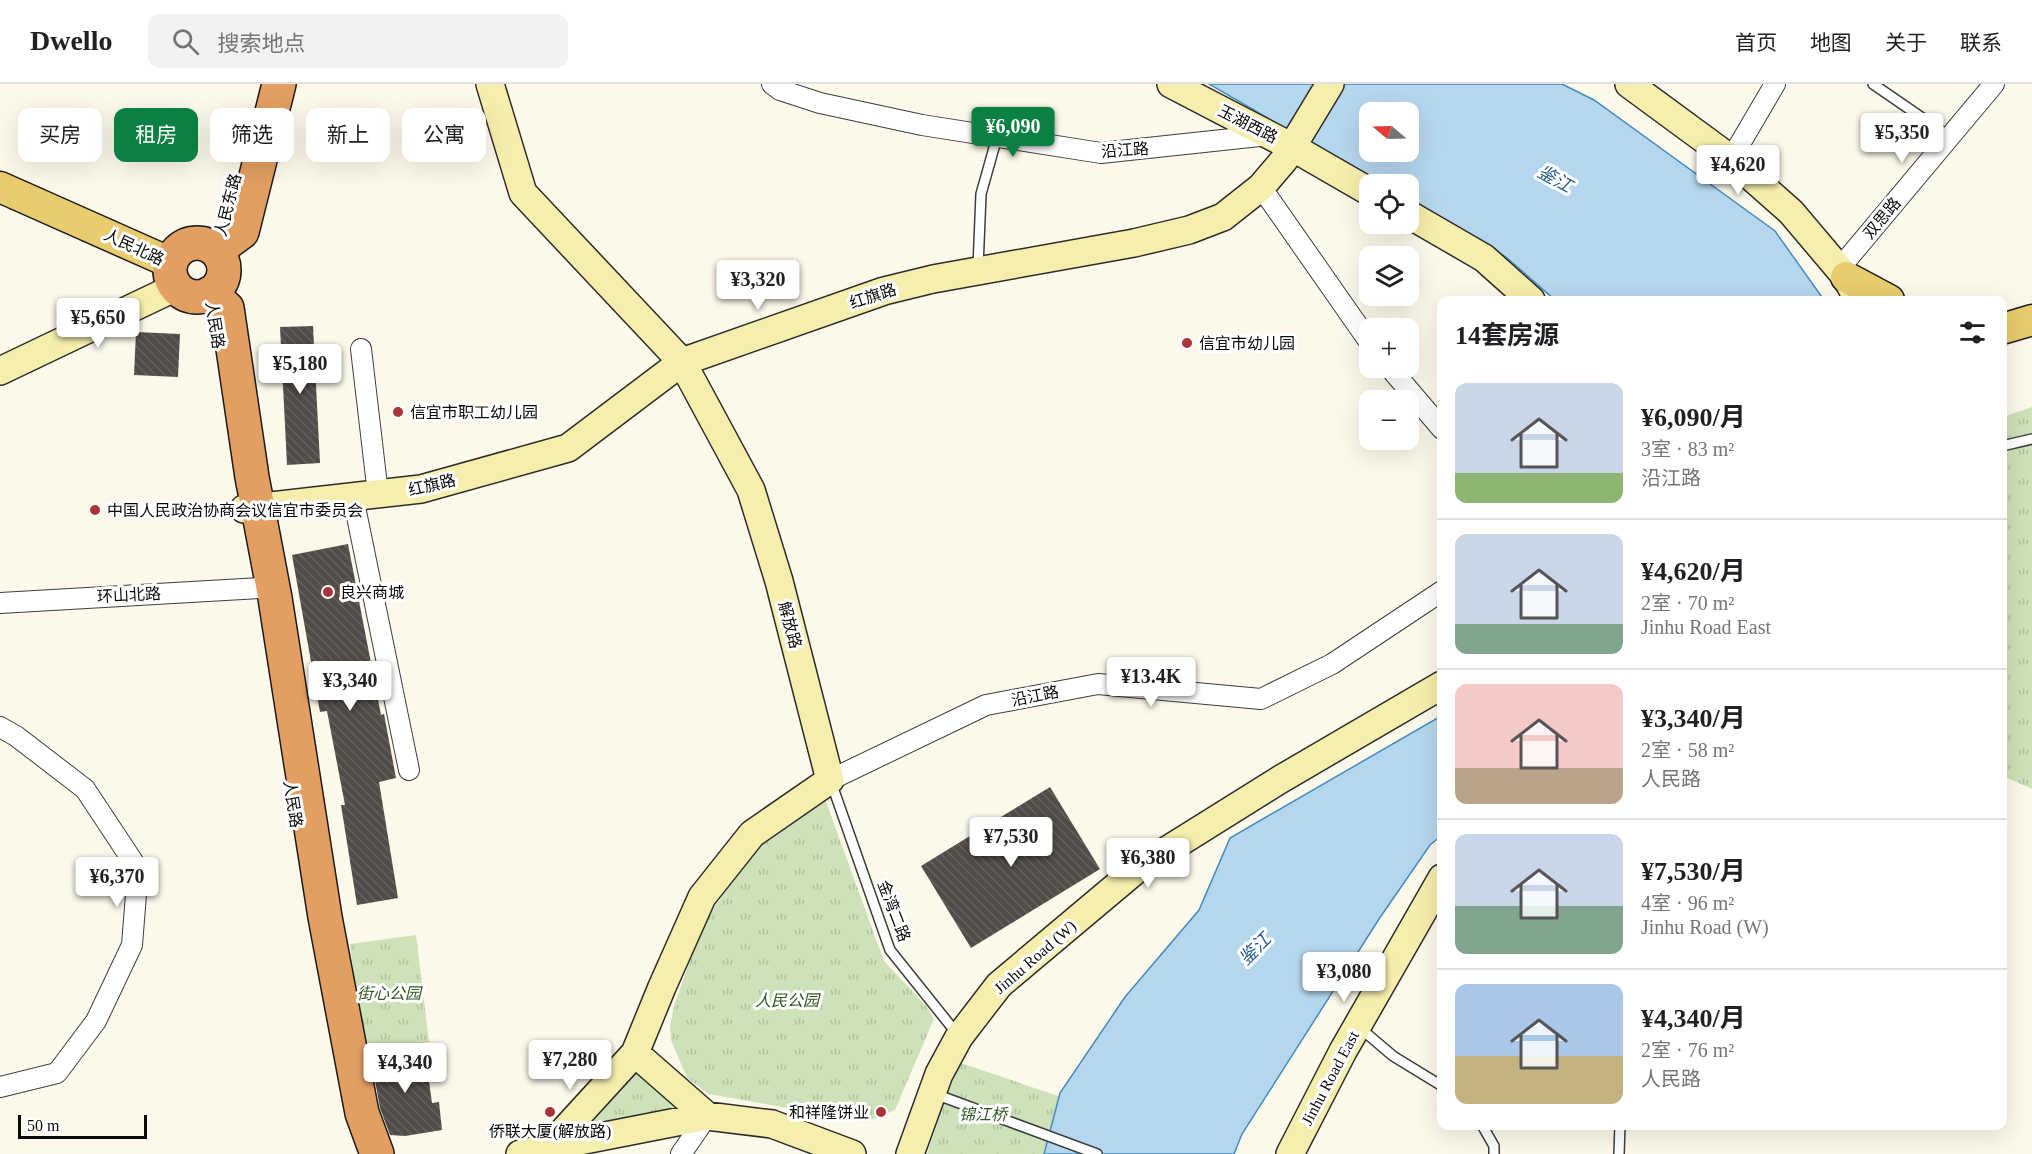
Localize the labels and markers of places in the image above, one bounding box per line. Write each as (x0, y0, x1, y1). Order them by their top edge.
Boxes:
pin: ¥6,090 (964, 107, 1062, 158)
pin: ¥5,350 (1853, 113, 1951, 164)
pin: ¥4,620 (1689, 145, 1787, 196)
pin: ¥3,320 (709, 260, 807, 311)
pin: ¥5,650 (49, 298, 147, 349)
place label: 信宜市幼儿园 (1199, 335, 1295, 352)
marker: 信宜市幼儿园 (1180, 336, 1194, 350)
pin: ¥5,180 (251, 344, 349, 395)
place label: 信宜市职工幼儿园 (410, 404, 538, 421)
marker: 信宜市职工幼儿园 (391, 405, 405, 419)
place label: 中国人民政治协商会议信宜市委员会 (107, 502, 363, 519)
marker: 中国人民政治协商会议信宜市委员会 (88, 503, 102, 517)
place label: 良兴商城 (340, 584, 404, 601)
marker: 良兴商城 (321, 585, 335, 599)
pin: ¥13.4K (1102, 657, 1200, 708)
pin: ¥3,340 (301, 661, 399, 712)
pin: ¥7,530 (962, 817, 1060, 868)
pin: ¥6,380 (1099, 838, 1197, 889)
pin: ¥6,370 (68, 857, 166, 908)
pin: ¥3,080 (1295, 952, 1393, 1003)
pin: ¥7,280 (521, 1040, 619, 1091)
pin: ¥4,340 (356, 1043, 454, 1094)
place label: 和祥隆饼业 (789, 1104, 869, 1121)
marker: 侨联大厦(解放路) (543, 1105, 557, 1119)
marker: 和祥隆饼业 (874, 1105, 888, 1119)
place label: 侨联大厦(解放路) (489, 1123, 611, 1141)

